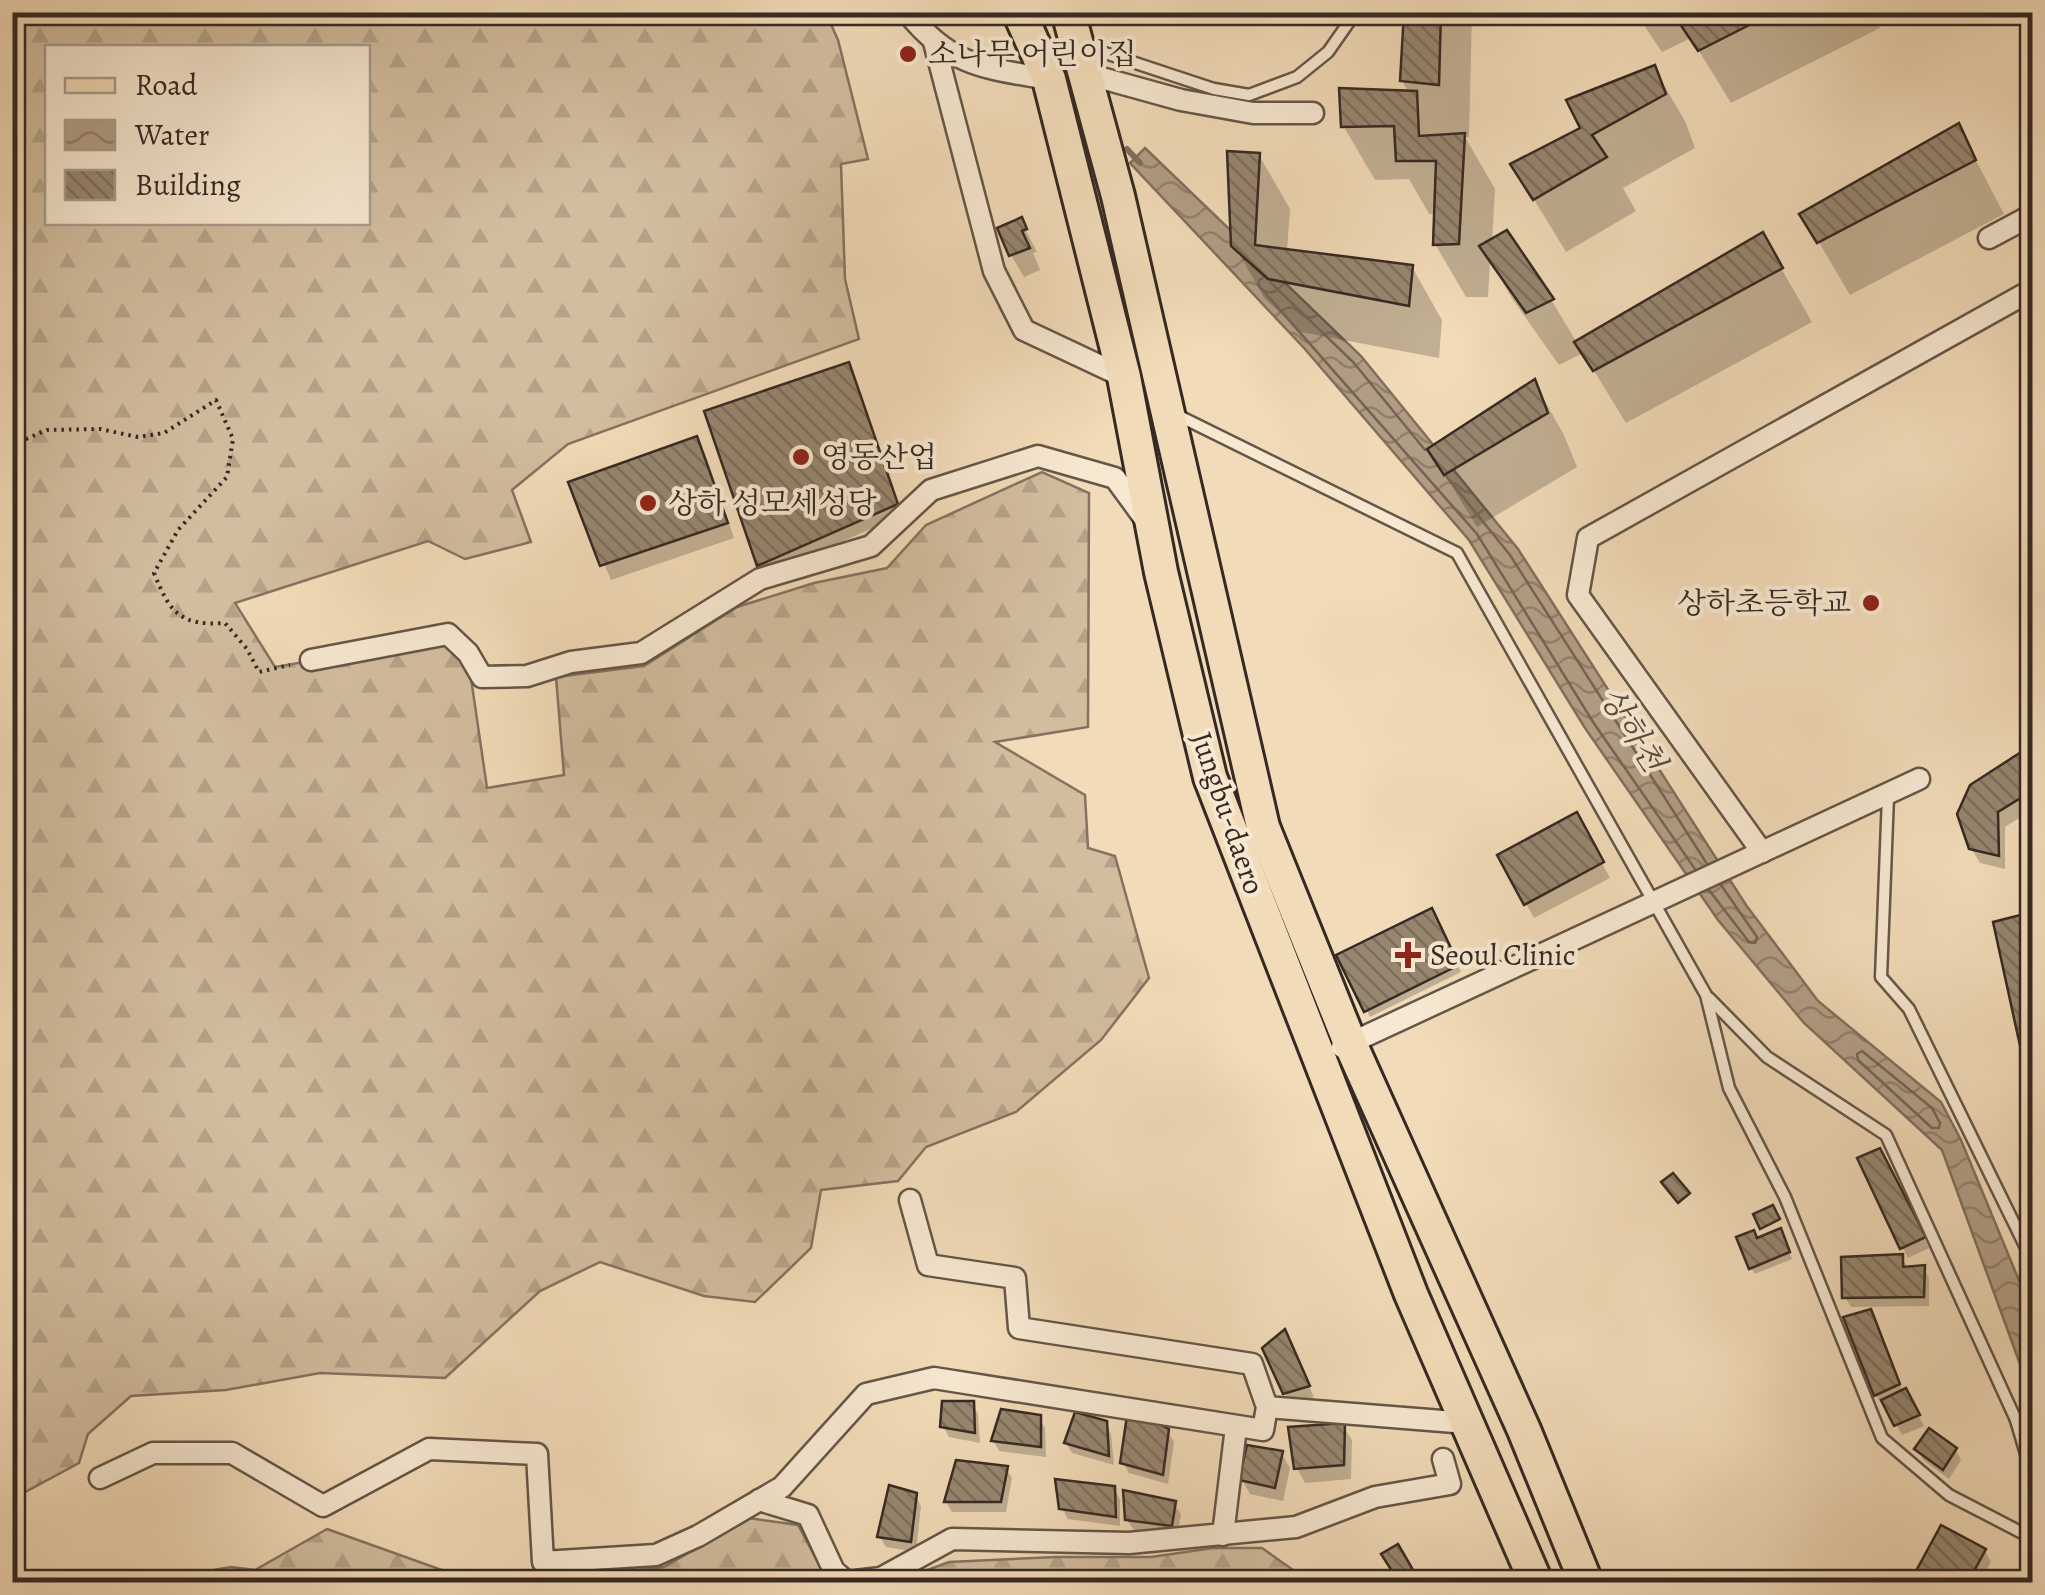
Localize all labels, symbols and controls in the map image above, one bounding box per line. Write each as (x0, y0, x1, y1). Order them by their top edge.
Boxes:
place label: 소나무 어린이집 (928, 34, 1137, 74)
marker: 소나무 어린이집 (897, 43, 919, 65)
legend (45, 45, 370, 225)
text: Road (135, 65, 198, 105)
text: Water (134, 115, 209, 155)
text: Building (135, 165, 241, 205)
place label: 영동산업 (821, 437, 937, 477)
marker: 영동산업 (790, 446, 812, 468)
place label: 상하 성모세성당 (668, 483, 877, 523)
marker: 상하 성모세성당 (637, 492, 659, 514)
place label: 상하초등학교 (1677, 583, 1851, 623)
marker: 상하초등학교 (1860, 592, 1882, 614)
water label: 상하천 (1590, 678, 1677, 782)
street label: Jungbu-daero (1182, 727, 1274, 899)
place label: Seoul Clinic (1430, 935, 1575, 975)
marker: Seoul Clinic (1395, 942, 1421, 968)

